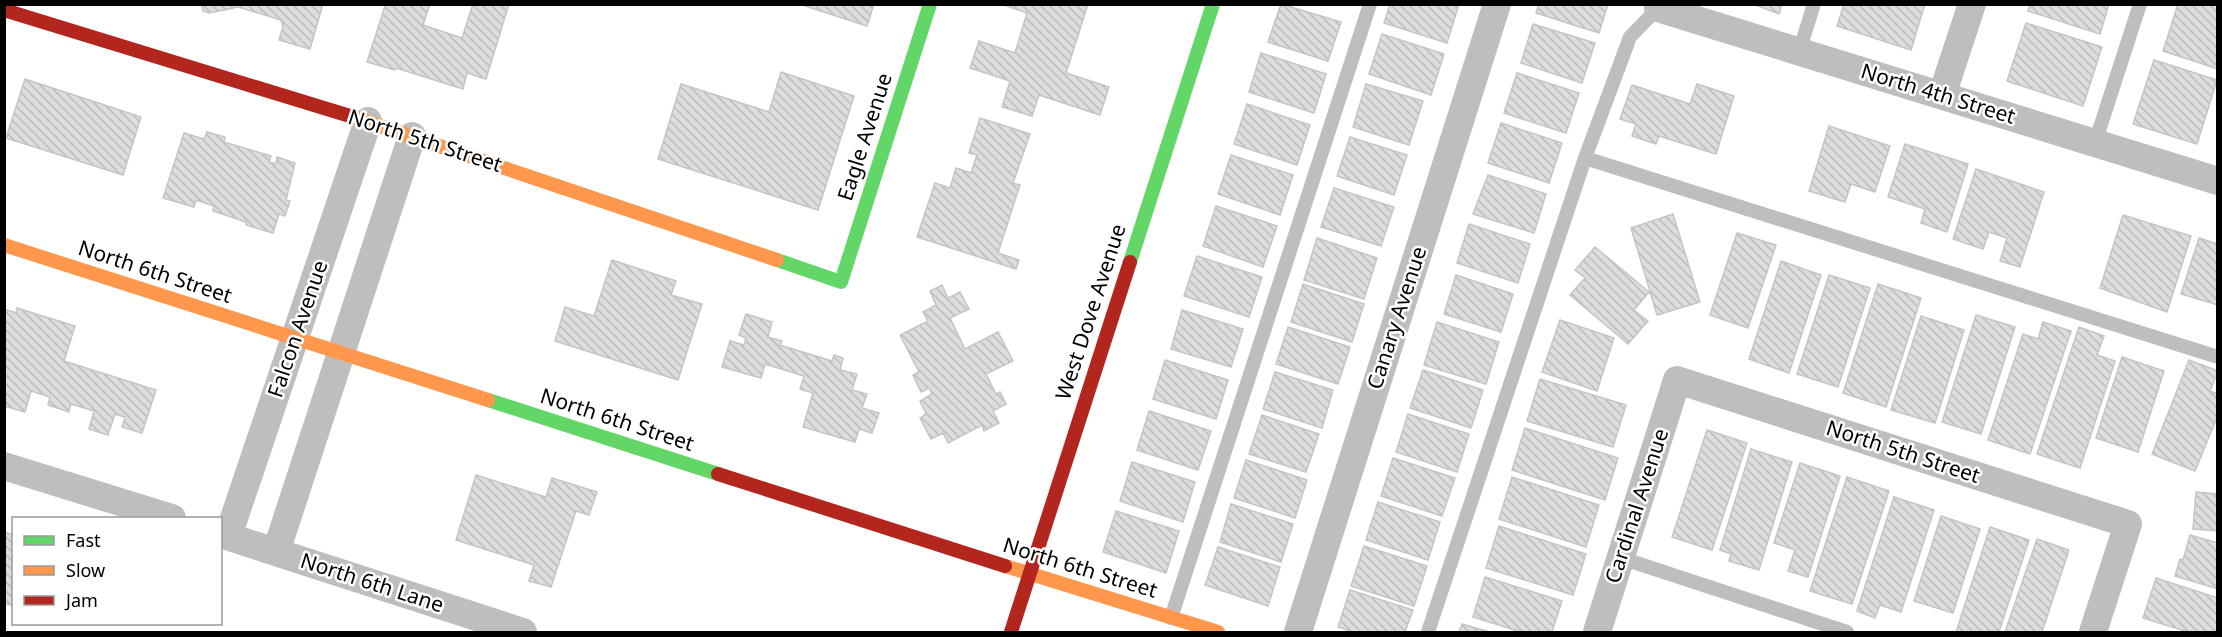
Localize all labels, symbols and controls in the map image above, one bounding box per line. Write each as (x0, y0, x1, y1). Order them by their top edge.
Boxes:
street label: North 4th Street (1858, 56, 2019, 130)
street label: Eagle Avenue (830, 69, 898, 204)
street label: North 5th Street (345, 102, 506, 178)
street label: West Dove Avenue (1048, 220, 1132, 403)
street label: North 6th Street (75, 233, 236, 309)
street label: Canary Avenue (1360, 243, 1432, 393)
street label: Falcon Avenue (261, 256, 334, 401)
street label: North 6th Street (537, 381, 698, 457)
street label: North 5th Street (1823, 413, 1984, 489)
street label: Cardinal Avenue (1598, 425, 1674, 587)
legend (12, 517, 222, 625)
text: Fast (66, 528, 101, 552)
street label: North 6th Street (1000, 530, 1161, 604)
street label: North 6th Lane (297, 546, 447, 618)
text: Slow (66, 558, 105, 582)
text: Jam (64, 588, 98, 612)

